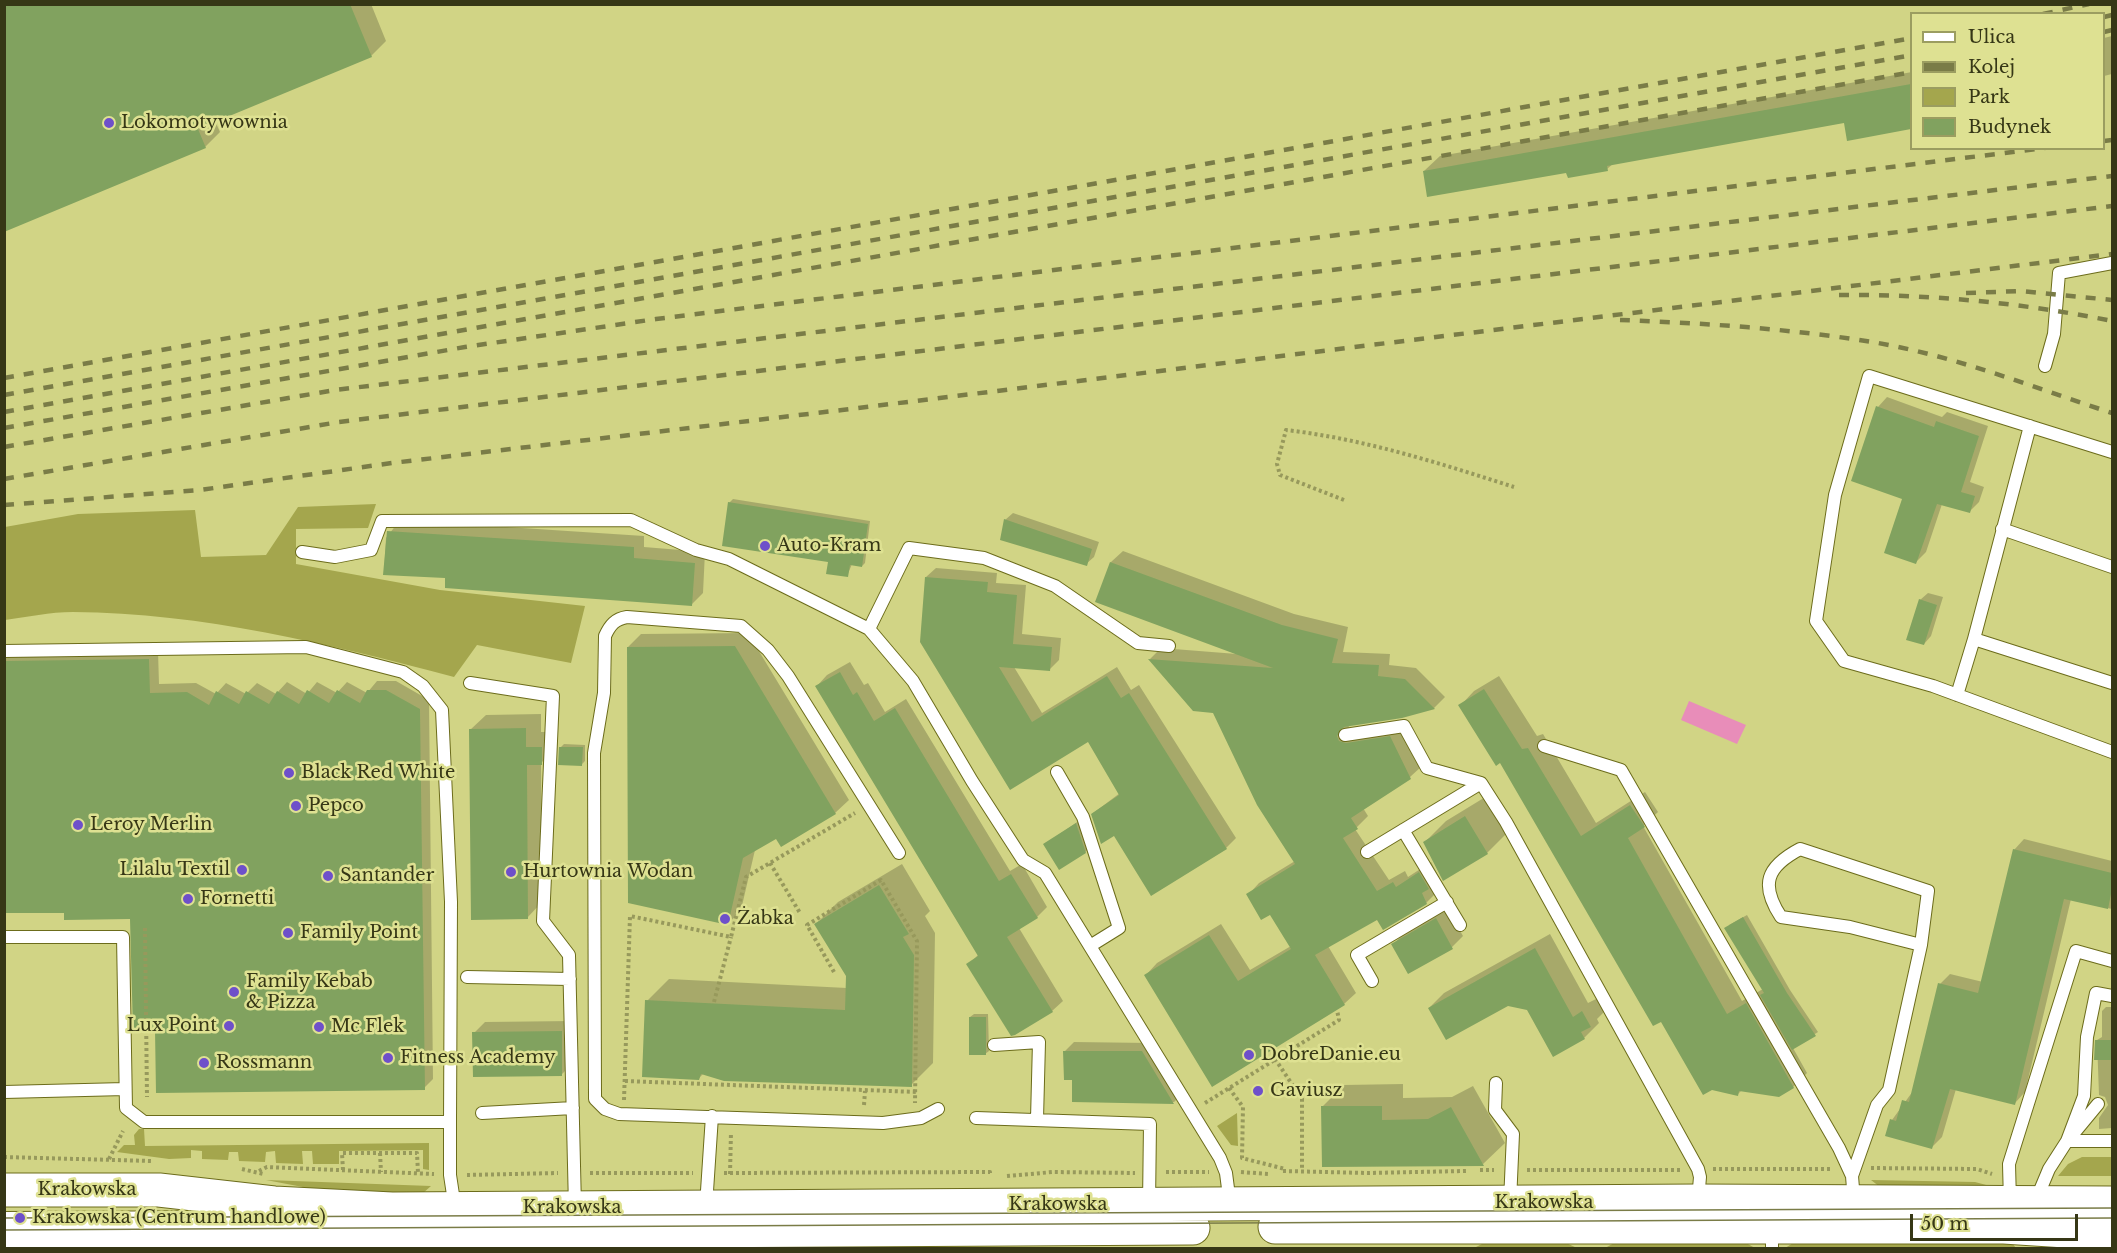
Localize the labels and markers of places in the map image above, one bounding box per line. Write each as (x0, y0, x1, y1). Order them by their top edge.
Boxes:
place label: Lokomotywownia (121, 112, 288, 134)
marker: Lokomotywownia (102, 116, 116, 130)
place label: Auto-Kram (777, 535, 881, 557)
marker: Auto-Kram (758, 539, 772, 553)
place label: Black Red White (301, 762, 455, 784)
marker: Black Red White (282, 766, 296, 780)
place label: Pepco (308, 795, 364, 817)
marker: Pepco (289, 799, 303, 813)
place label: Leroy Merlin (90, 814, 212, 836)
marker: Leroy Merlin (71, 818, 85, 832)
place label: Lilalu Textil (119, 859, 230, 881)
place label: Hurtownia Wodan (523, 861, 693, 883)
marker: Lilalu Textil (235, 863, 249, 877)
place label: Santander (340, 865, 434, 887)
marker: Hurtownia Wodan (504, 865, 518, 879)
marker: Santander (321, 869, 335, 883)
place label: Fornetti (200, 888, 274, 910)
marker: Fornetti (181, 892, 195, 906)
place label: Żabka (737, 908, 794, 930)
marker: Żabka (718, 912, 732, 926)
place label: Family Point (300, 922, 418, 944)
marker: Family Point (281, 926, 295, 940)
place label: Family Kebab & Pizza (246, 971, 373, 1014)
marker: Family Kebab & Pizza (227, 985, 241, 999)
place label: Lux Point (127, 1015, 217, 1037)
place label: Mc Flek (331, 1016, 404, 1038)
marker: Lux Point (222, 1019, 236, 1033)
marker: Mc Flek (312, 1020, 326, 1034)
place label: DobreDanie.eu (1261, 1044, 1401, 1066)
place label: Fitness Academy (400, 1047, 555, 1069)
marker: DobreDanie.eu (1242, 1048, 1256, 1062)
marker: Fitness Academy (381, 1051, 395, 1065)
place label: Rossmann (216, 1052, 312, 1074)
marker: Rossmann (197, 1056, 211, 1070)
place label: Gaviusz (1270, 1080, 1343, 1102)
marker: Gaviusz (1251, 1084, 1265, 1098)
place label: Krakowska (Centrum handlowe) (32, 1207, 326, 1229)
marker: Krakowska (Centrum handlowe) (13, 1211, 27, 1225)

